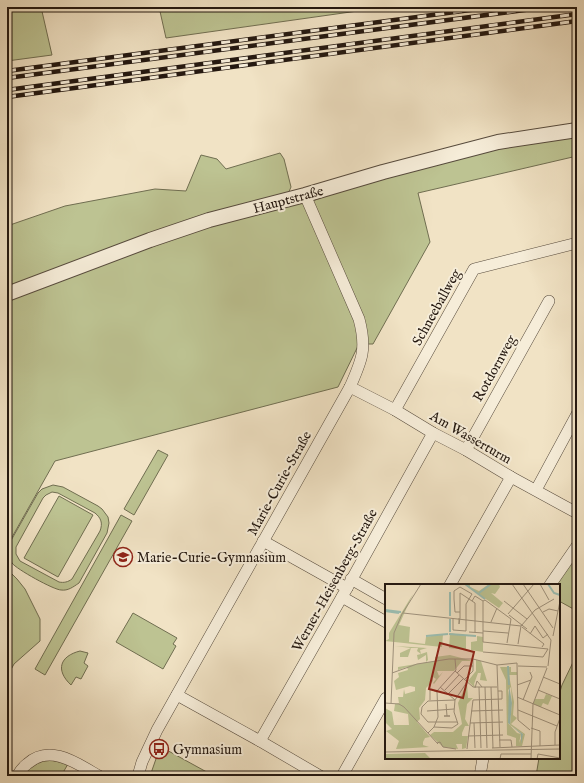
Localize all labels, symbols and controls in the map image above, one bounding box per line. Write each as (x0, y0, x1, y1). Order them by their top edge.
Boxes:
street label: Hauptstraße (251, 182, 326, 218)
street label: Schneeballweg (408, 266, 466, 349)
street label: Rotdornweg (469, 332, 521, 405)
street label: Am Wasserturm (426, 407, 515, 469)
street label: Marie-Curie-Straße (244, 428, 316, 539)
street label: Werner-Heisenberg-Straße (288, 505, 382, 655)
school or university icon: Marie-Curie-Gymnasium (112, 546, 134, 568)
place label: Marie-Curie-Gymnasium (137, 549, 286, 567)
inset map (385, 584, 560, 759)
bus stop icon: Gymnasium (148, 738, 170, 760)
place label: Gymnasium (173, 741, 242, 759)

